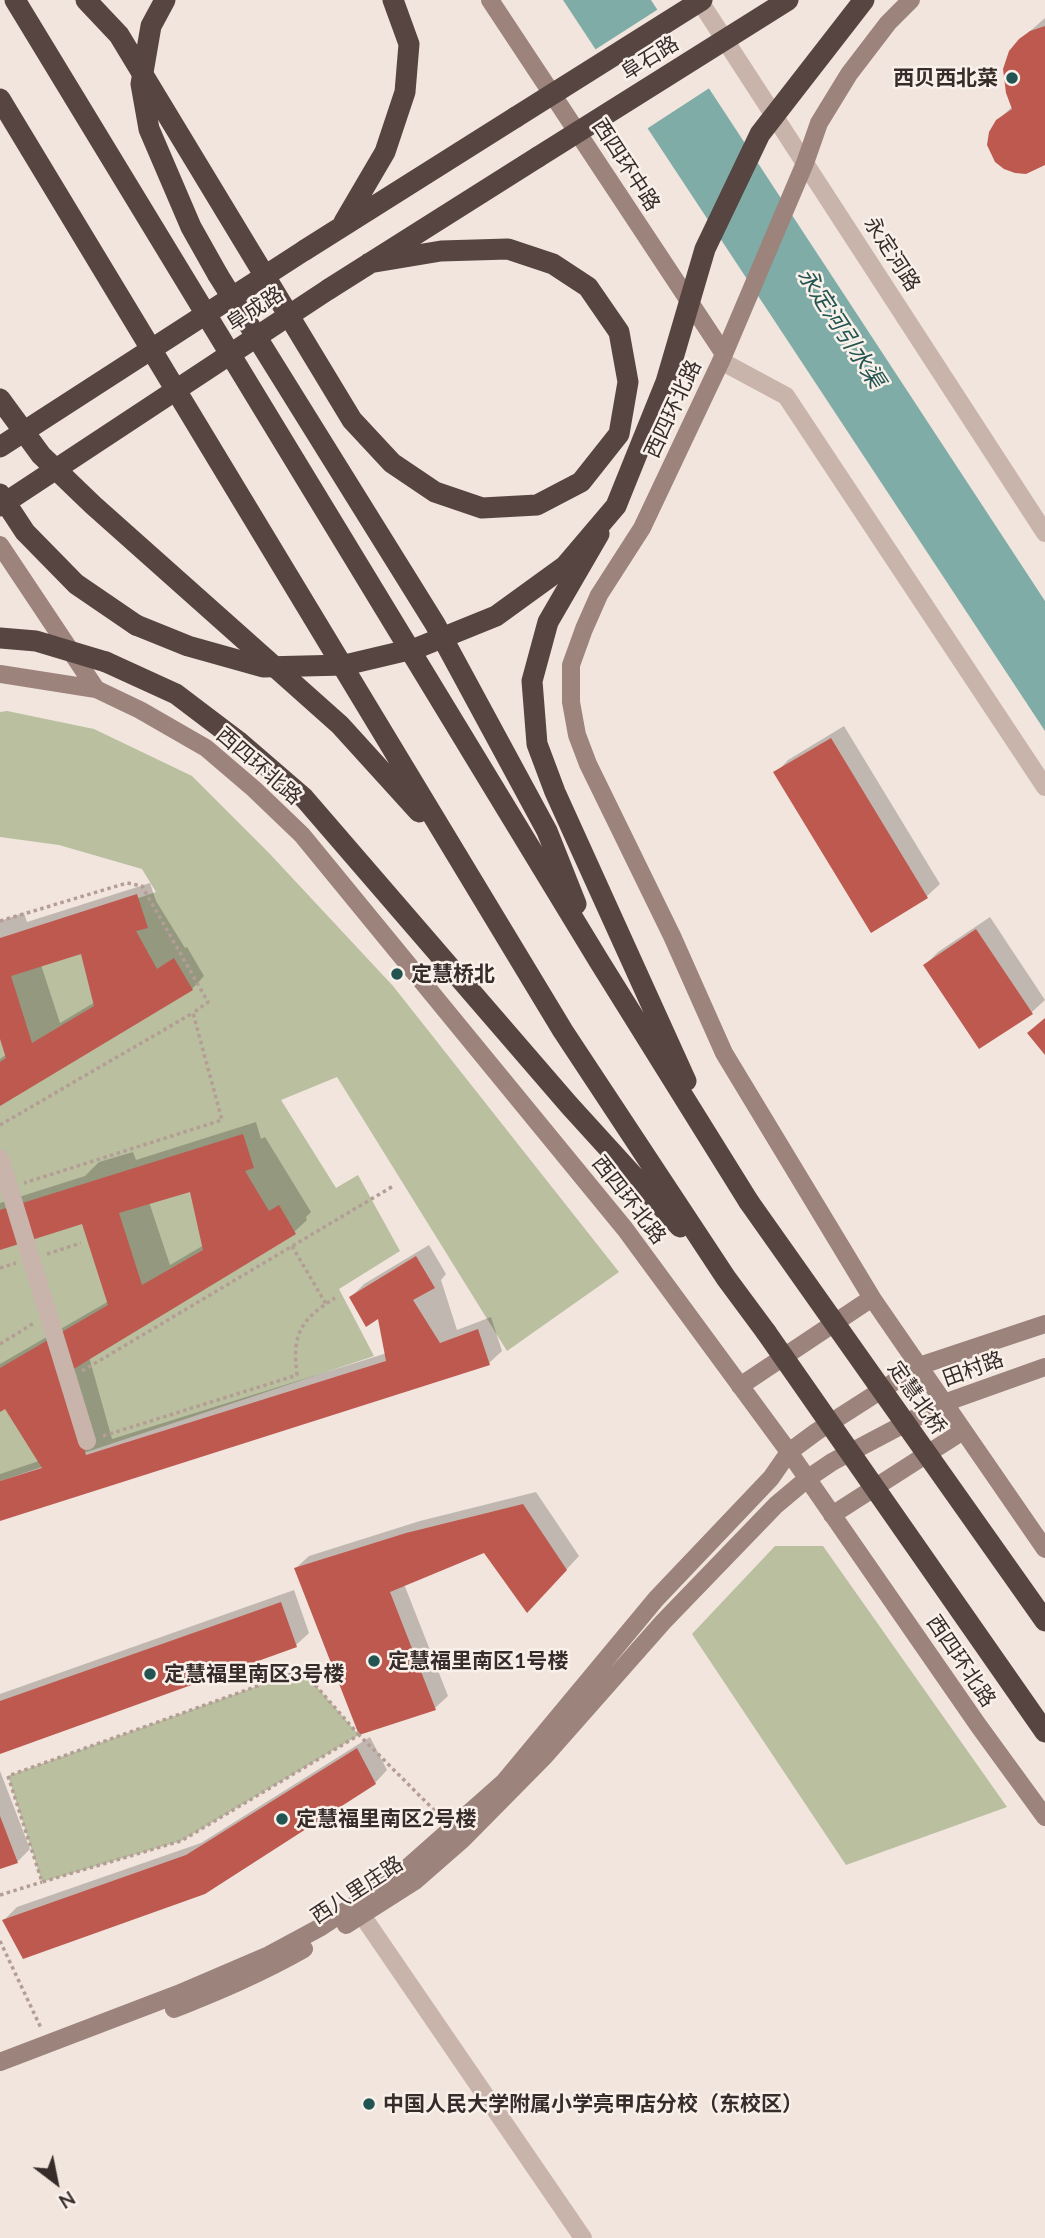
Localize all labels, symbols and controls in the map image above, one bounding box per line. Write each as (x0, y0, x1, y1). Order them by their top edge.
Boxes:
street label: 阜石路 (617, 31, 683, 85)
place label: 西贝西北菜 (893, 65, 998, 91)
marker: 西贝西北菜 (1004, 70, 1020, 86)
street label: 西四环中路 (587, 114, 665, 216)
street label: 永定河路 (859, 212, 925, 296)
water label: 永定河引水渠 (792, 263, 890, 393)
street label: 阜成路 (222, 281, 288, 337)
street label: 西四环北路 (639, 356, 707, 462)
street label: 西四环北路 (211, 722, 307, 810)
place label: 定慧桥北 (411, 961, 495, 987)
marker: 定慧桥北 (389, 966, 405, 982)
street label: 西四环北路 (587, 1151, 671, 1249)
street label: 田村路 (939, 1346, 1007, 1392)
street label: 定慧北桥 (883, 1356, 951, 1440)
street label: 西四环北路 (921, 1610, 1001, 1712)
place label: 定慧福里南区1号楼 (388, 1648, 568, 1674)
marker: 定慧福里南区1号楼 (366, 1653, 382, 1669)
place label: 定慧福里南区3号楼 (164, 1661, 344, 1687)
marker: 定慧福里南区3号楼 (142, 1666, 158, 1682)
place label: 定慧福里南区2号楼 (296, 1806, 476, 1832)
marker: 定慧福里南区2号楼 (274, 1811, 290, 1827)
street label: 西八里庄路 (306, 1851, 408, 1929)
place label: 中国人民大学附属小学亮甲店分校（东校区） (383, 2091, 803, 2117)
marker: 中国人民大学附属小学亮甲店分校（东校区） (361, 2096, 377, 2112)
north arrow (21, 2147, 91, 2217)
text: N (55, 2187, 80, 2214)

